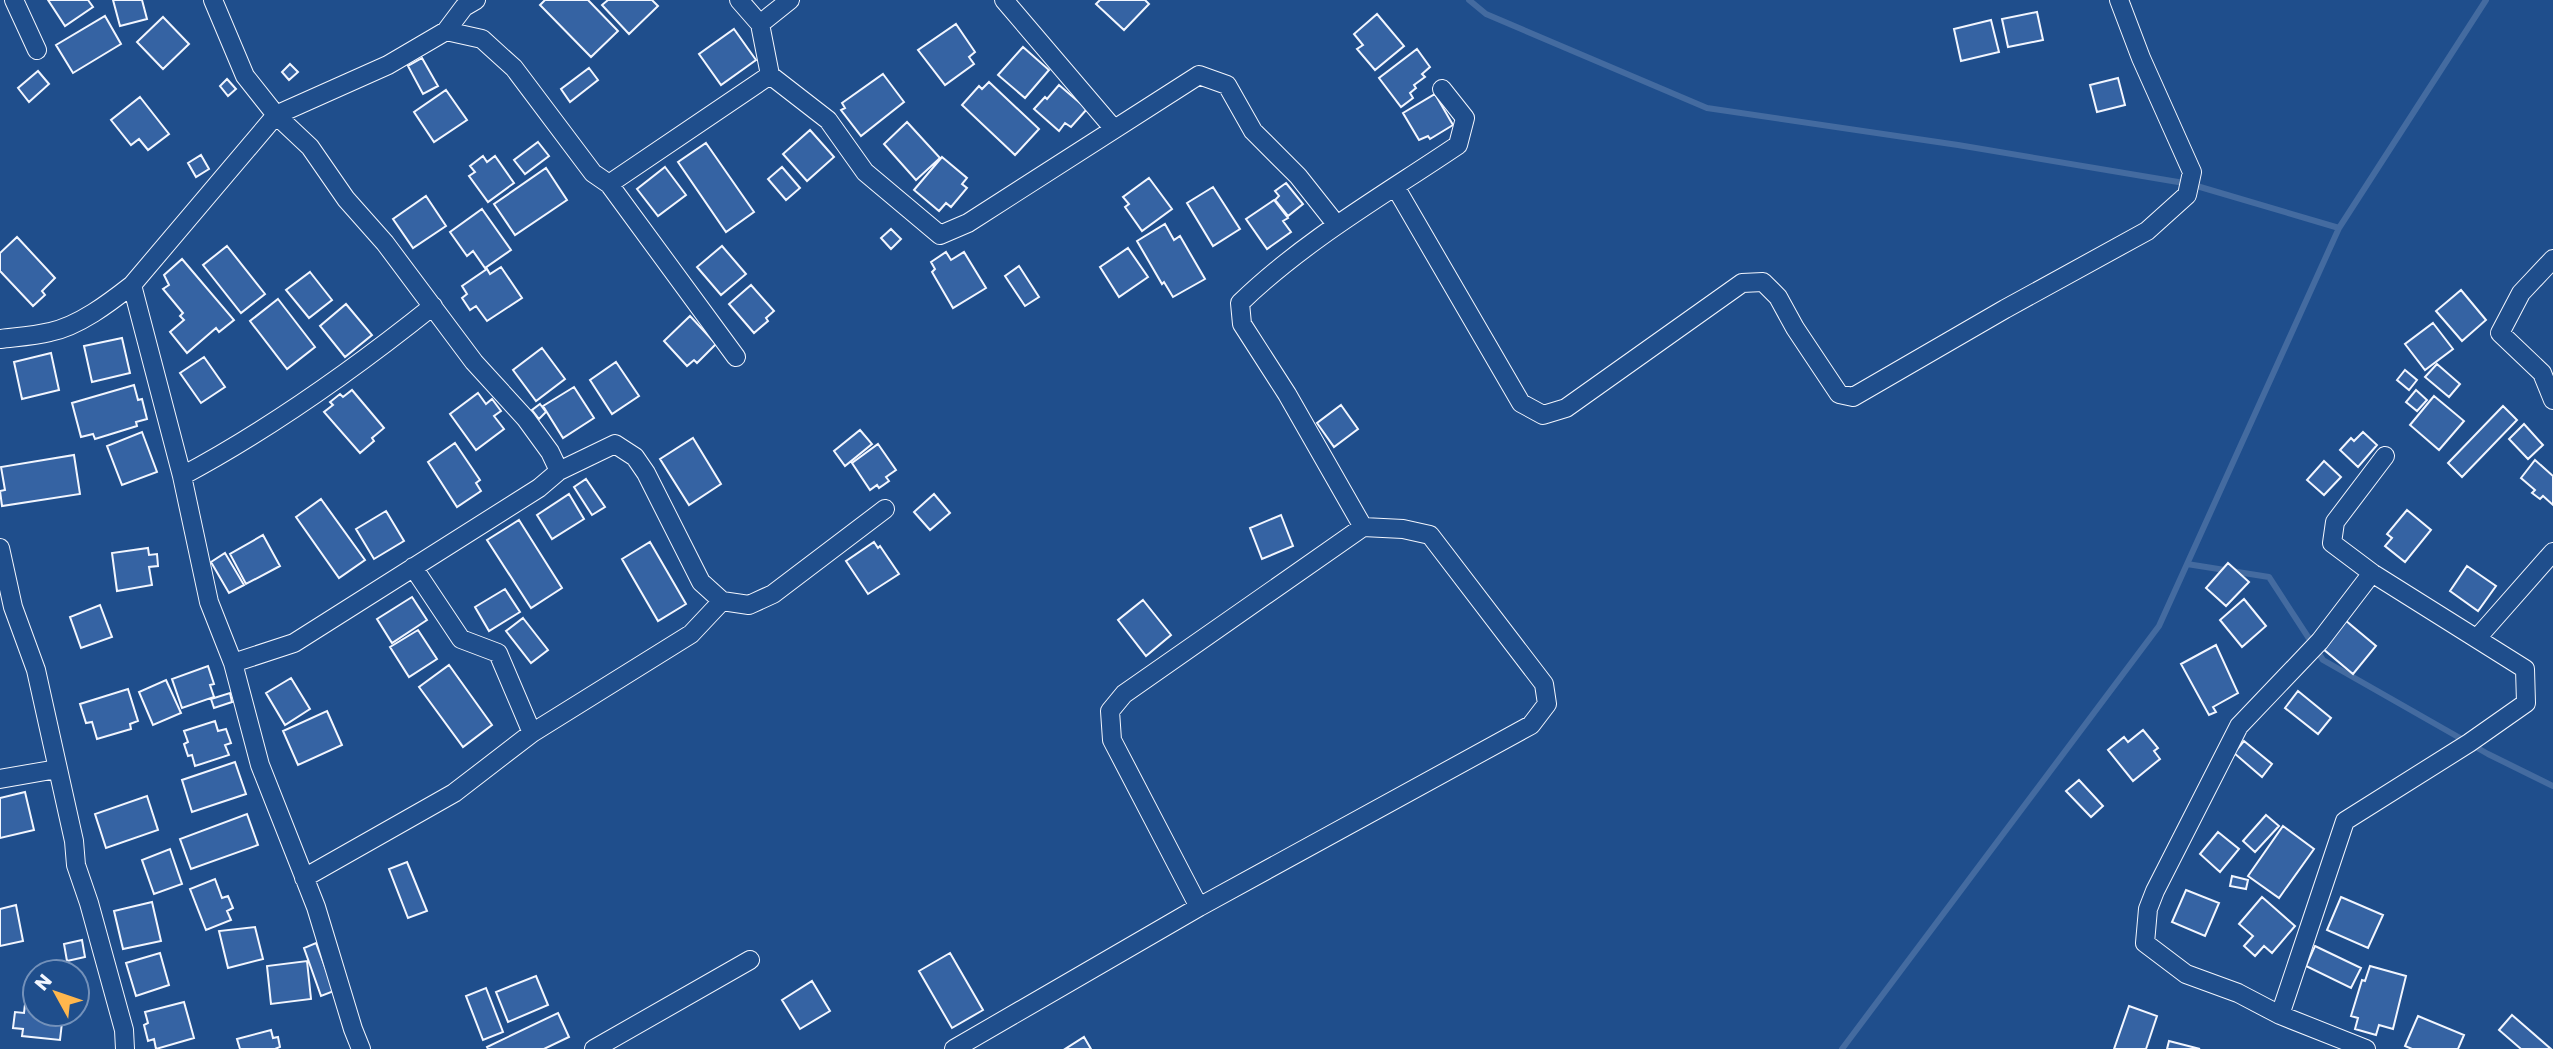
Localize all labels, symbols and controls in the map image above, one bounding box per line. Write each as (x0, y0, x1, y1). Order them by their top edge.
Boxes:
north arrow (21, 958, 91, 1028)
text: N (28, 968, 58, 997)

